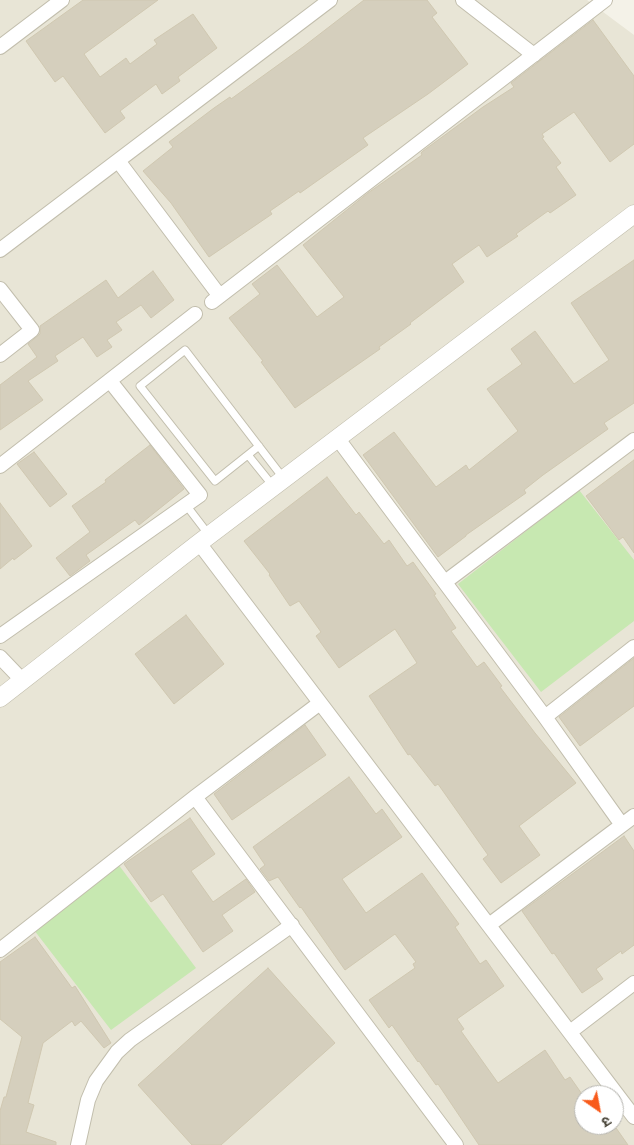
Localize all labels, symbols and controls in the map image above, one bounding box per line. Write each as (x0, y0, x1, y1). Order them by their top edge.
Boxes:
north arrow (574, 1085, 624, 1135)
text: उ (599, 1113, 614, 1131)

